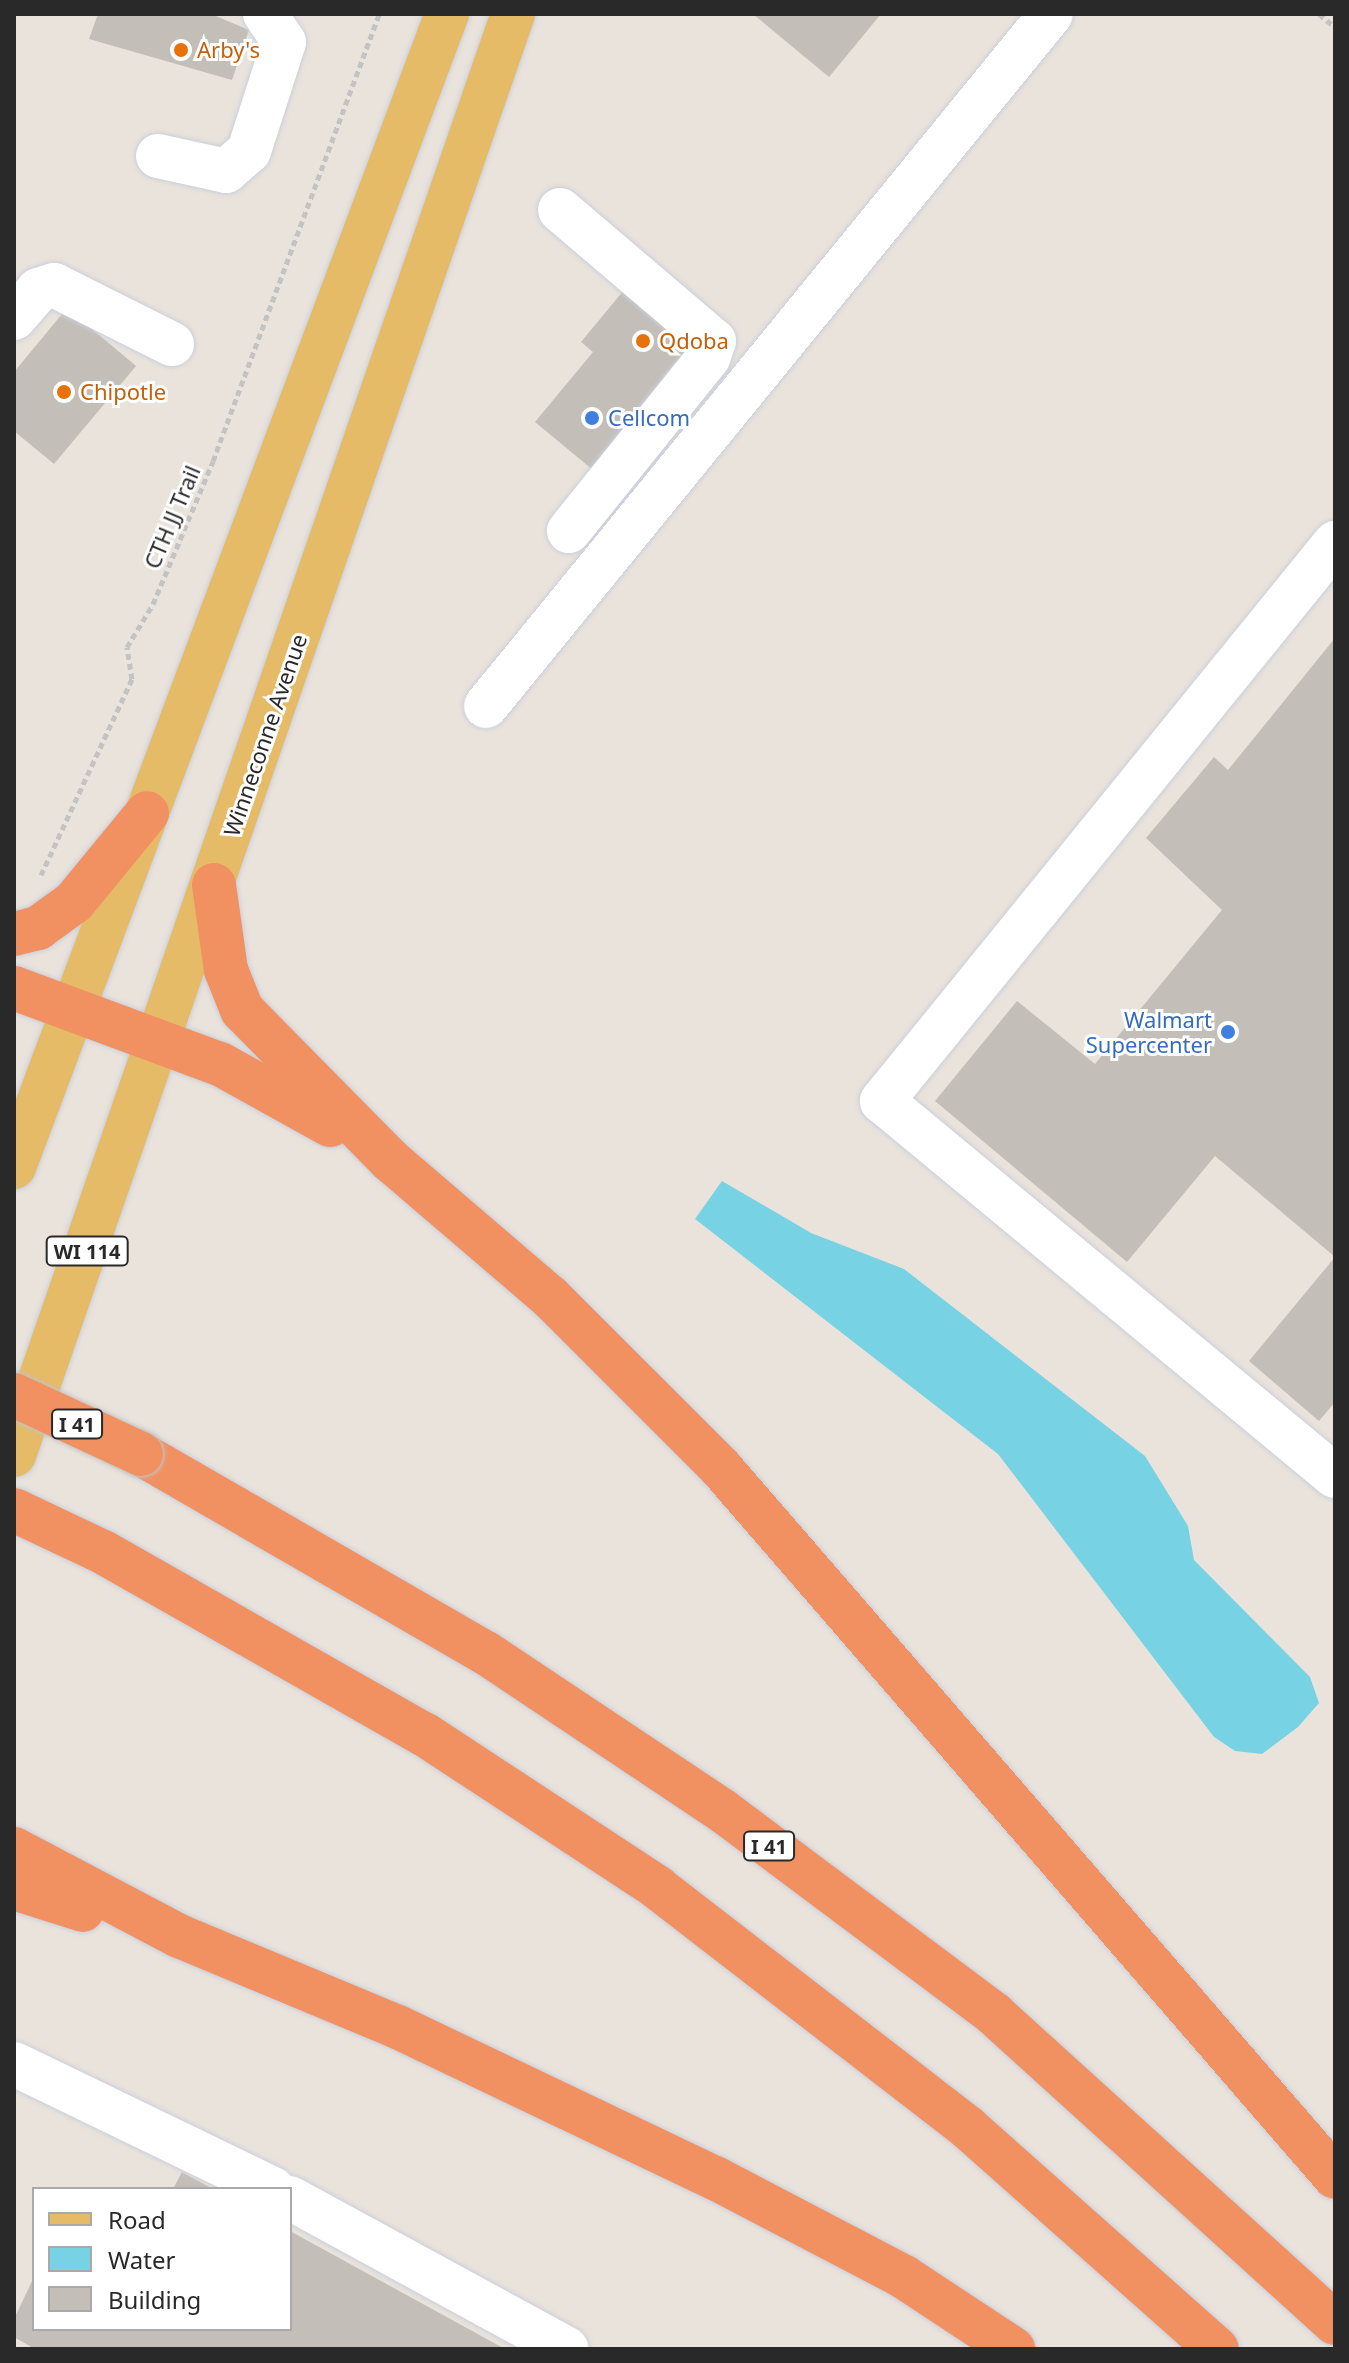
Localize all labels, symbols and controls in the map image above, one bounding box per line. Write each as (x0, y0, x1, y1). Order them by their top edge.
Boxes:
place label: Arby's (197, 37, 260, 63)
marker: Arby's (172, 41, 190, 59)
place label: Qdoba (659, 328, 729, 354)
marker: Qdoba (634, 332, 652, 350)
place label: Chipotle (80, 379, 166, 405)
marker: Chipotle (55, 383, 73, 401)
place label: Cellcom (608, 405, 690, 431)
marker: Cellcom (583, 409, 601, 427)
street label: CTH JJ Trail (138, 462, 206, 572)
street label: Winneconne Avenue (218, 630, 312, 840)
place label: Walmart Supercenter (1086, 1006, 1212, 1058)
marker: Walmart Supercenter (1219, 1023, 1237, 1041)
road number: WI 114 (45, 1235, 129, 1267)
road number: I 41 (51, 1408, 103, 1440)
road number: I 41 (743, 1830, 795, 1862)
legend (32, 2187, 292, 2331)
text: Road (108, 2203, 166, 2236)
text: Water (108, 2243, 175, 2276)
text: Building (108, 2283, 201, 2316)

